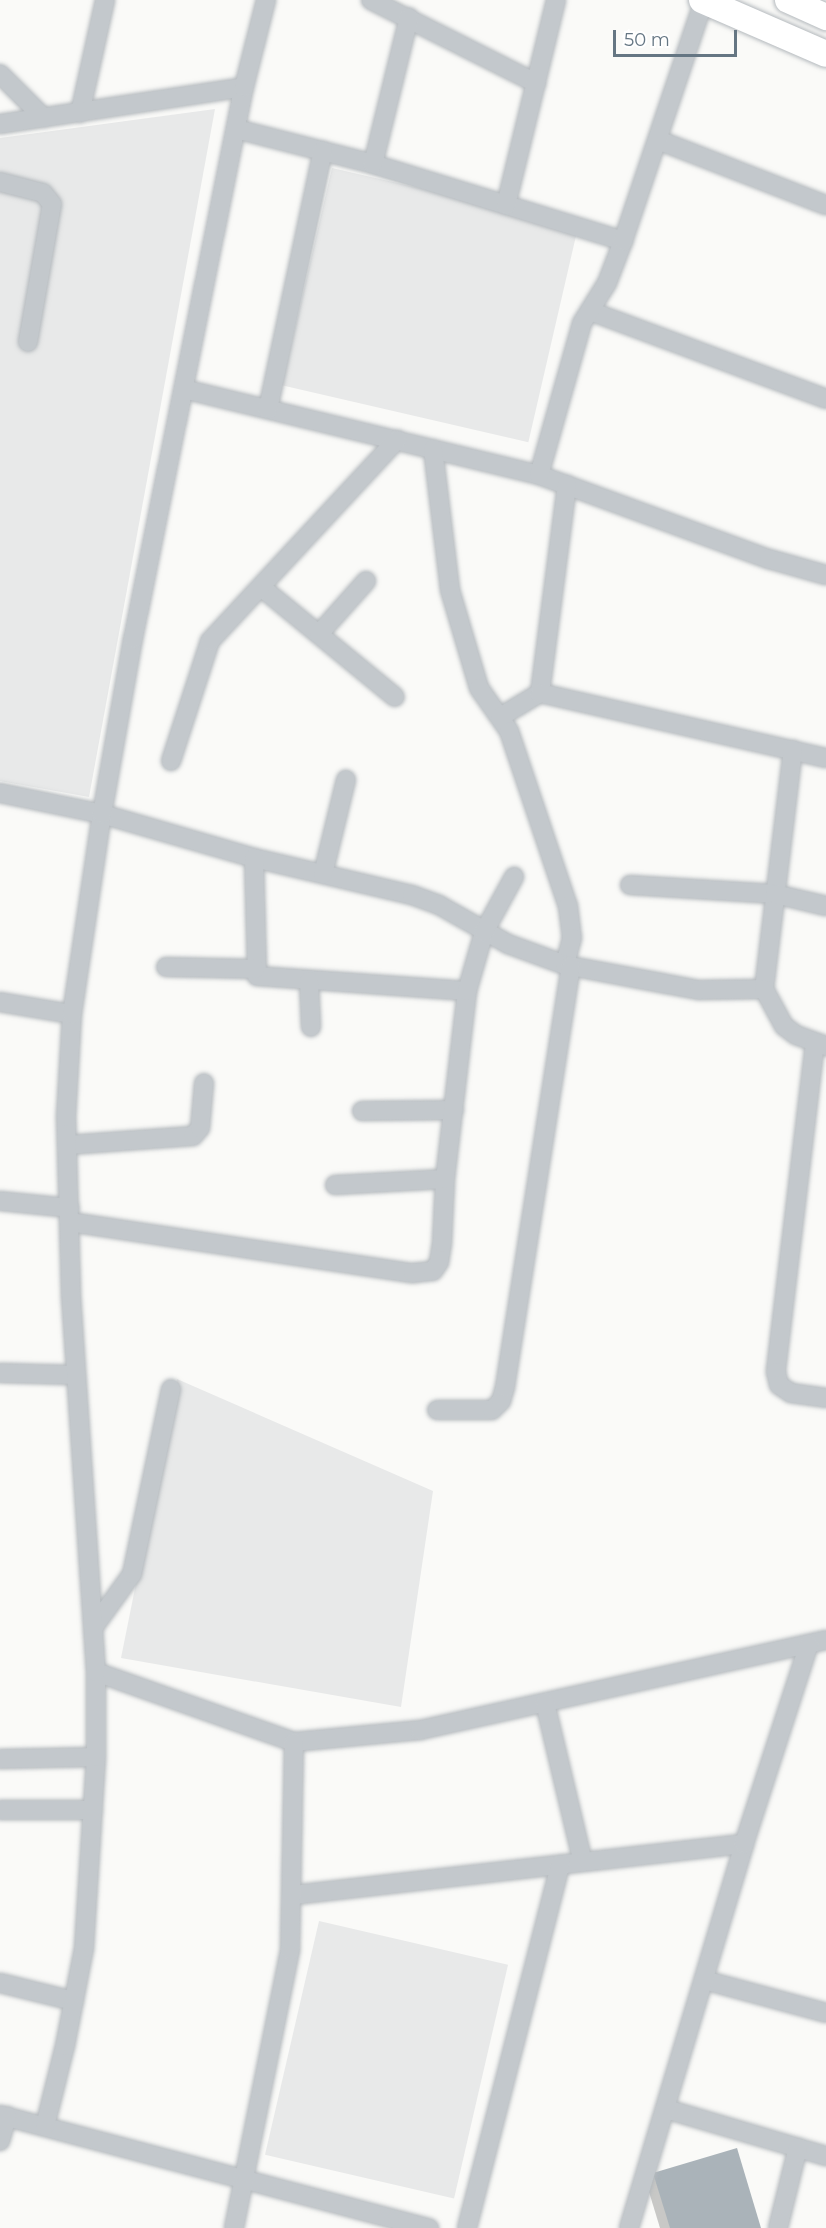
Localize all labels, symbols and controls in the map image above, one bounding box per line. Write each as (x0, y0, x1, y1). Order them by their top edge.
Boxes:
scale bar (616, 18, 740, 56)
text: 50 m (624, 29, 670, 51)

